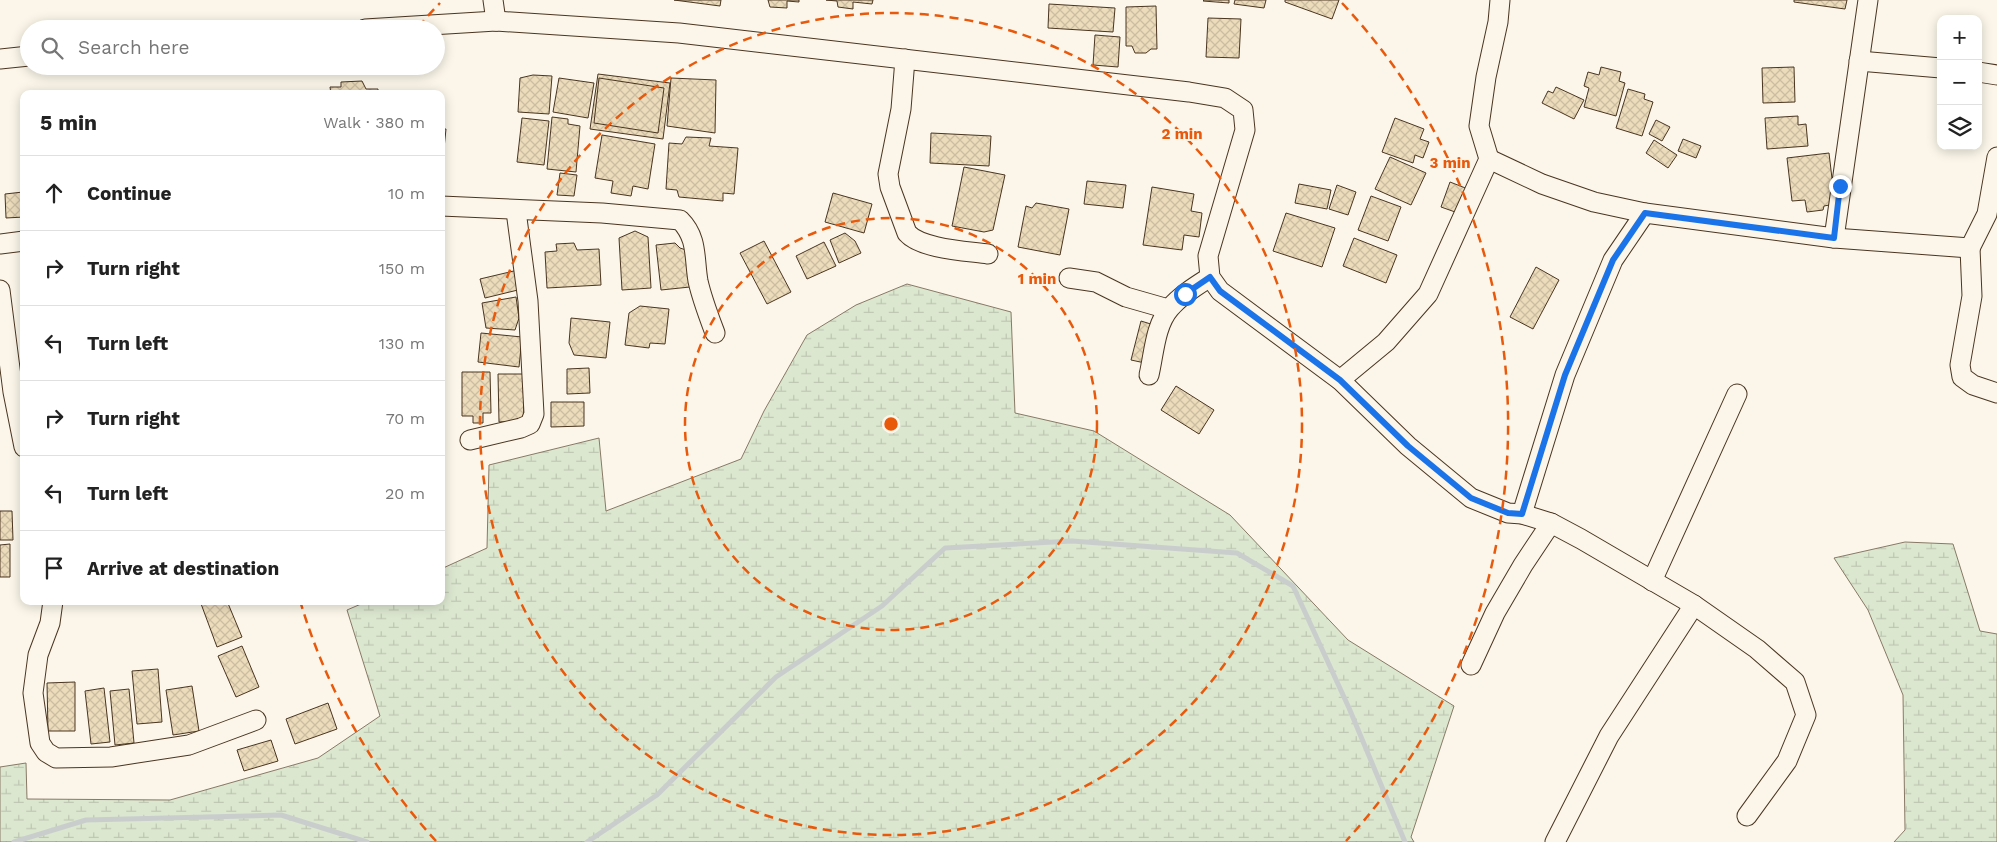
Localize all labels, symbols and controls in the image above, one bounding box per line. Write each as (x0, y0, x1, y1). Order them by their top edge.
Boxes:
map controls (1937, 15, 1982, 150)
button: + (1937, 15, 1982, 60)
search box (20, 20, 445, 75)
icon: search (38, 34, 66, 62)
text: Search here (78, 36, 189, 59)
button: − (1937, 60, 1982, 105)
button: layers (1937, 105, 1982, 150)
text: 5 min (40, 110, 97, 135)
text: Walk · 380 m (323, 113, 425, 132)
text: 2 min (1161, 125, 1203, 143)
text: 3 min (1430, 154, 1470, 172)
route end (1829, 175, 1852, 198)
icon: ahead (40, 179, 68, 207)
text: Continue (87, 182, 171, 205)
text: 10 m (388, 184, 425, 203)
icon: right (40, 254, 68, 282)
text: Turn right (87, 257, 180, 280)
text: 150 m (379, 259, 425, 278)
text: 1 min (1018, 270, 1056, 288)
route start (1174, 283, 1197, 306)
icon: left (40, 329, 68, 357)
text: Turn left (87, 332, 168, 355)
text: 130 m (379, 334, 425, 353)
icon: right (40, 404, 68, 432)
text: Turn right (87, 407, 180, 430)
text: 70 m (386, 409, 425, 428)
centre of rings (882, 415, 900, 433)
icon: left (40, 479, 68, 507)
text: Turn left (87, 482, 168, 505)
text: 20 m (385, 484, 425, 503)
icon: arrive (40, 554, 68, 582)
text: Arrive at destination (87, 557, 279, 580)

